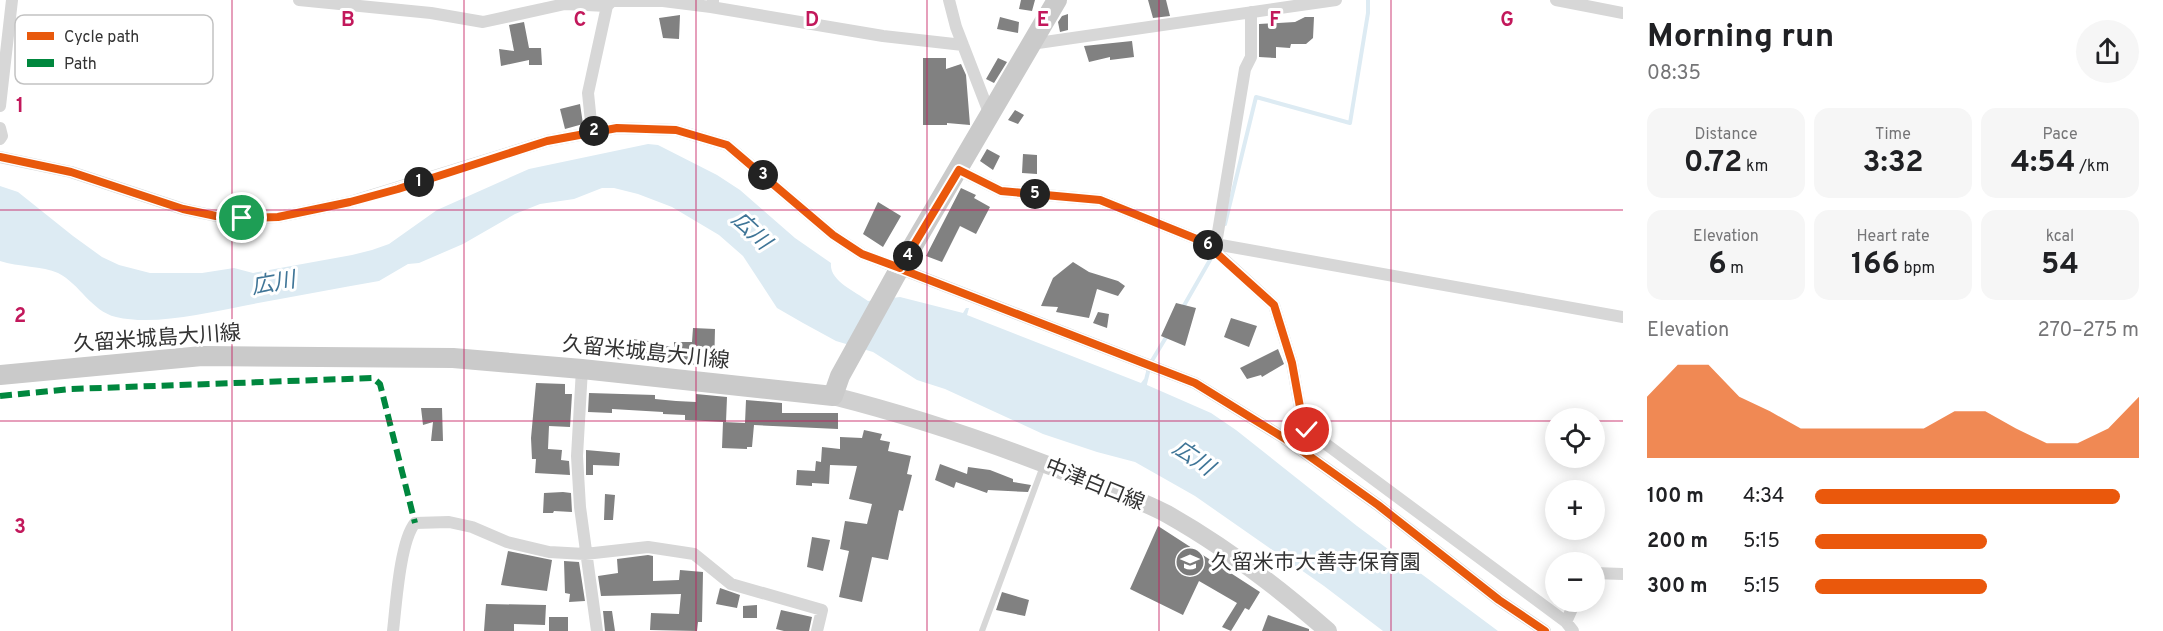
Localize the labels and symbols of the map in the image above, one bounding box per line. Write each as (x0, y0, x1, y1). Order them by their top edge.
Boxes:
text: B (341, 8, 355, 34)
text: C (574, 8, 586, 34)
text: D (805, 8, 819, 34)
text: E (1037, 8, 1049, 34)
text: F (1269, 8, 1281, 34)
text: G (1500, 8, 1514, 34)
legend (15, 15, 213, 84)
text: Cycle path (64, 28, 139, 48)
text: Path (64, 55, 97, 75)
text: 1 (16, 94, 24, 120)
pin: 2 (579, 116, 609, 146)
pin: 3 (748, 160, 778, 190)
pin: 1 (404, 167, 434, 197)
pin: 5 (1020, 179, 1050, 209)
pin (216, 192, 267, 243)
water label: 広川 (725, 207, 777, 258)
pin: 6 (1193, 230, 1223, 260)
pin: 4 (893, 241, 923, 271)
water label: 広川 (249, 267, 299, 302)
text: 2 (14, 304, 26, 330)
street label: 久留米城島大川線 (72, 320, 242, 359)
street label: 久留米城島大川線 (561, 331, 731, 376)
pin (1281, 404, 1332, 455)
water label: 広川 (1167, 436, 1220, 484)
street label: 中津白口線 (1041, 453, 1148, 518)
text: 3 (14, 515, 26, 541)
school or university icon: 久留米市大善寺保育園 (1174, 546, 1206, 578)
place label: 久留米市大善寺保育園 (1211, 550, 1421, 577)

